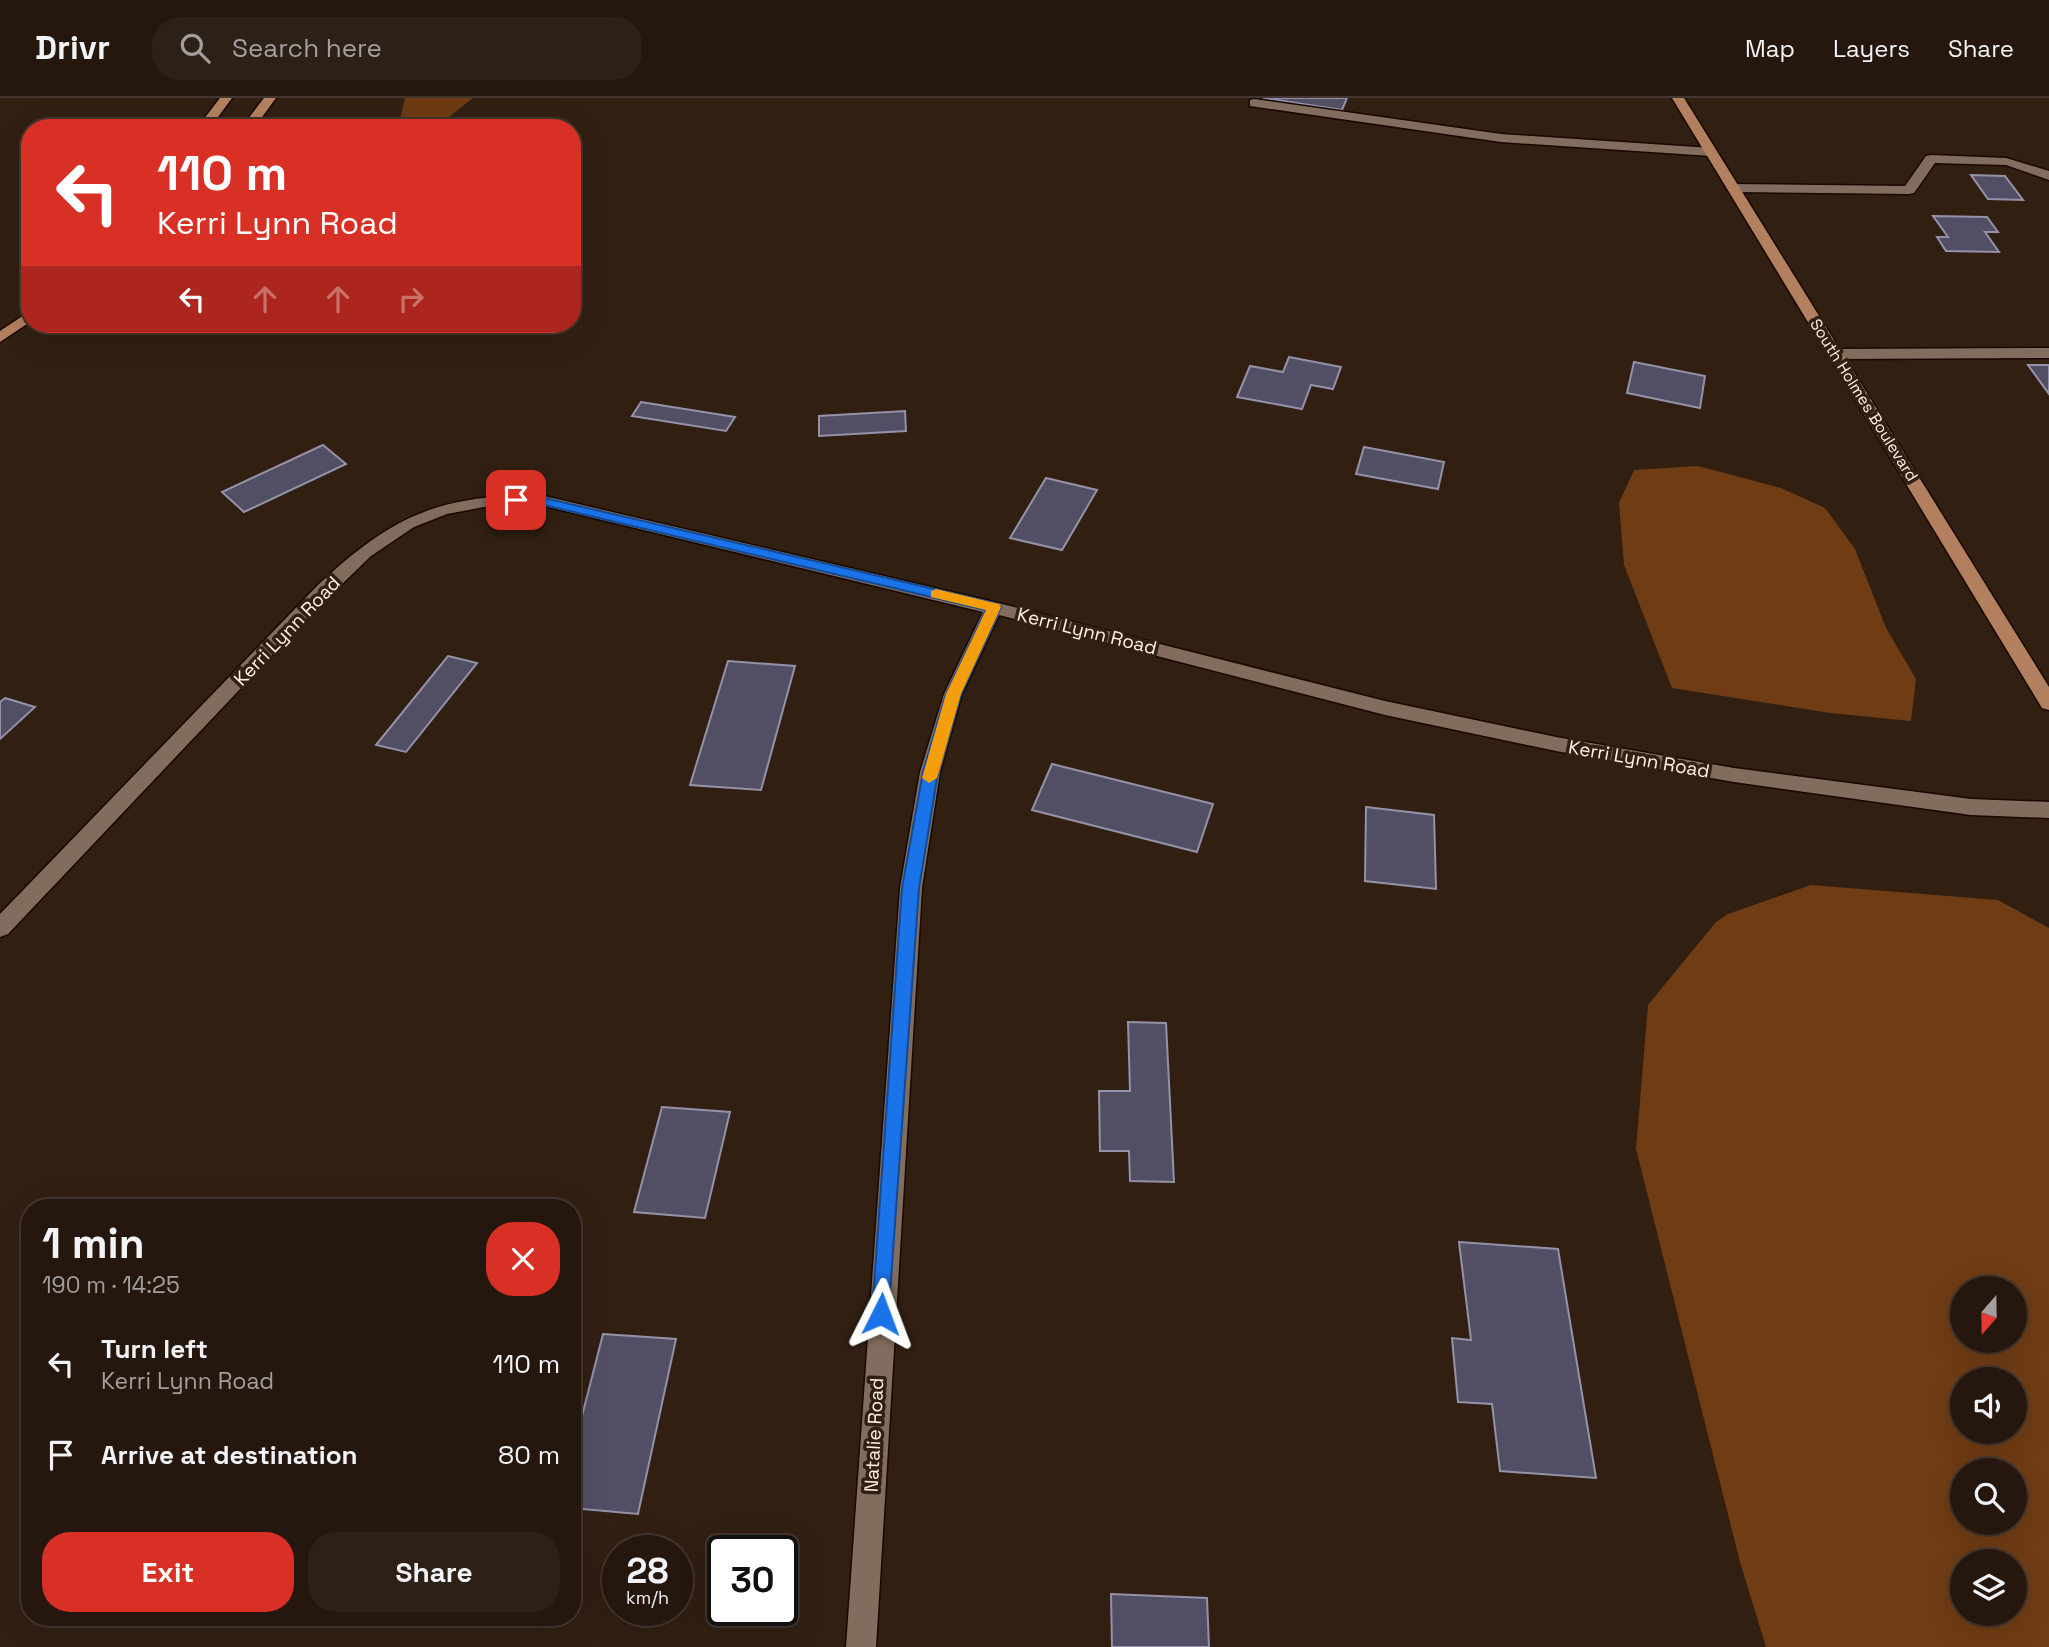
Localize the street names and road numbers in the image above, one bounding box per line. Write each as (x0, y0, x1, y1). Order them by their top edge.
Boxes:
street label: South Holmes Boulevard (1805, 315, 1923, 485)
street label: Kerri Lynn Road (228, 571, 346, 691)
street label: Kerri Lynn Road (1015, 602, 1159, 660)
street label: Kerri Lynn Road (1566, 734, 1712, 784)
street label: Natalie Road (859, 1377, 889, 1493)

